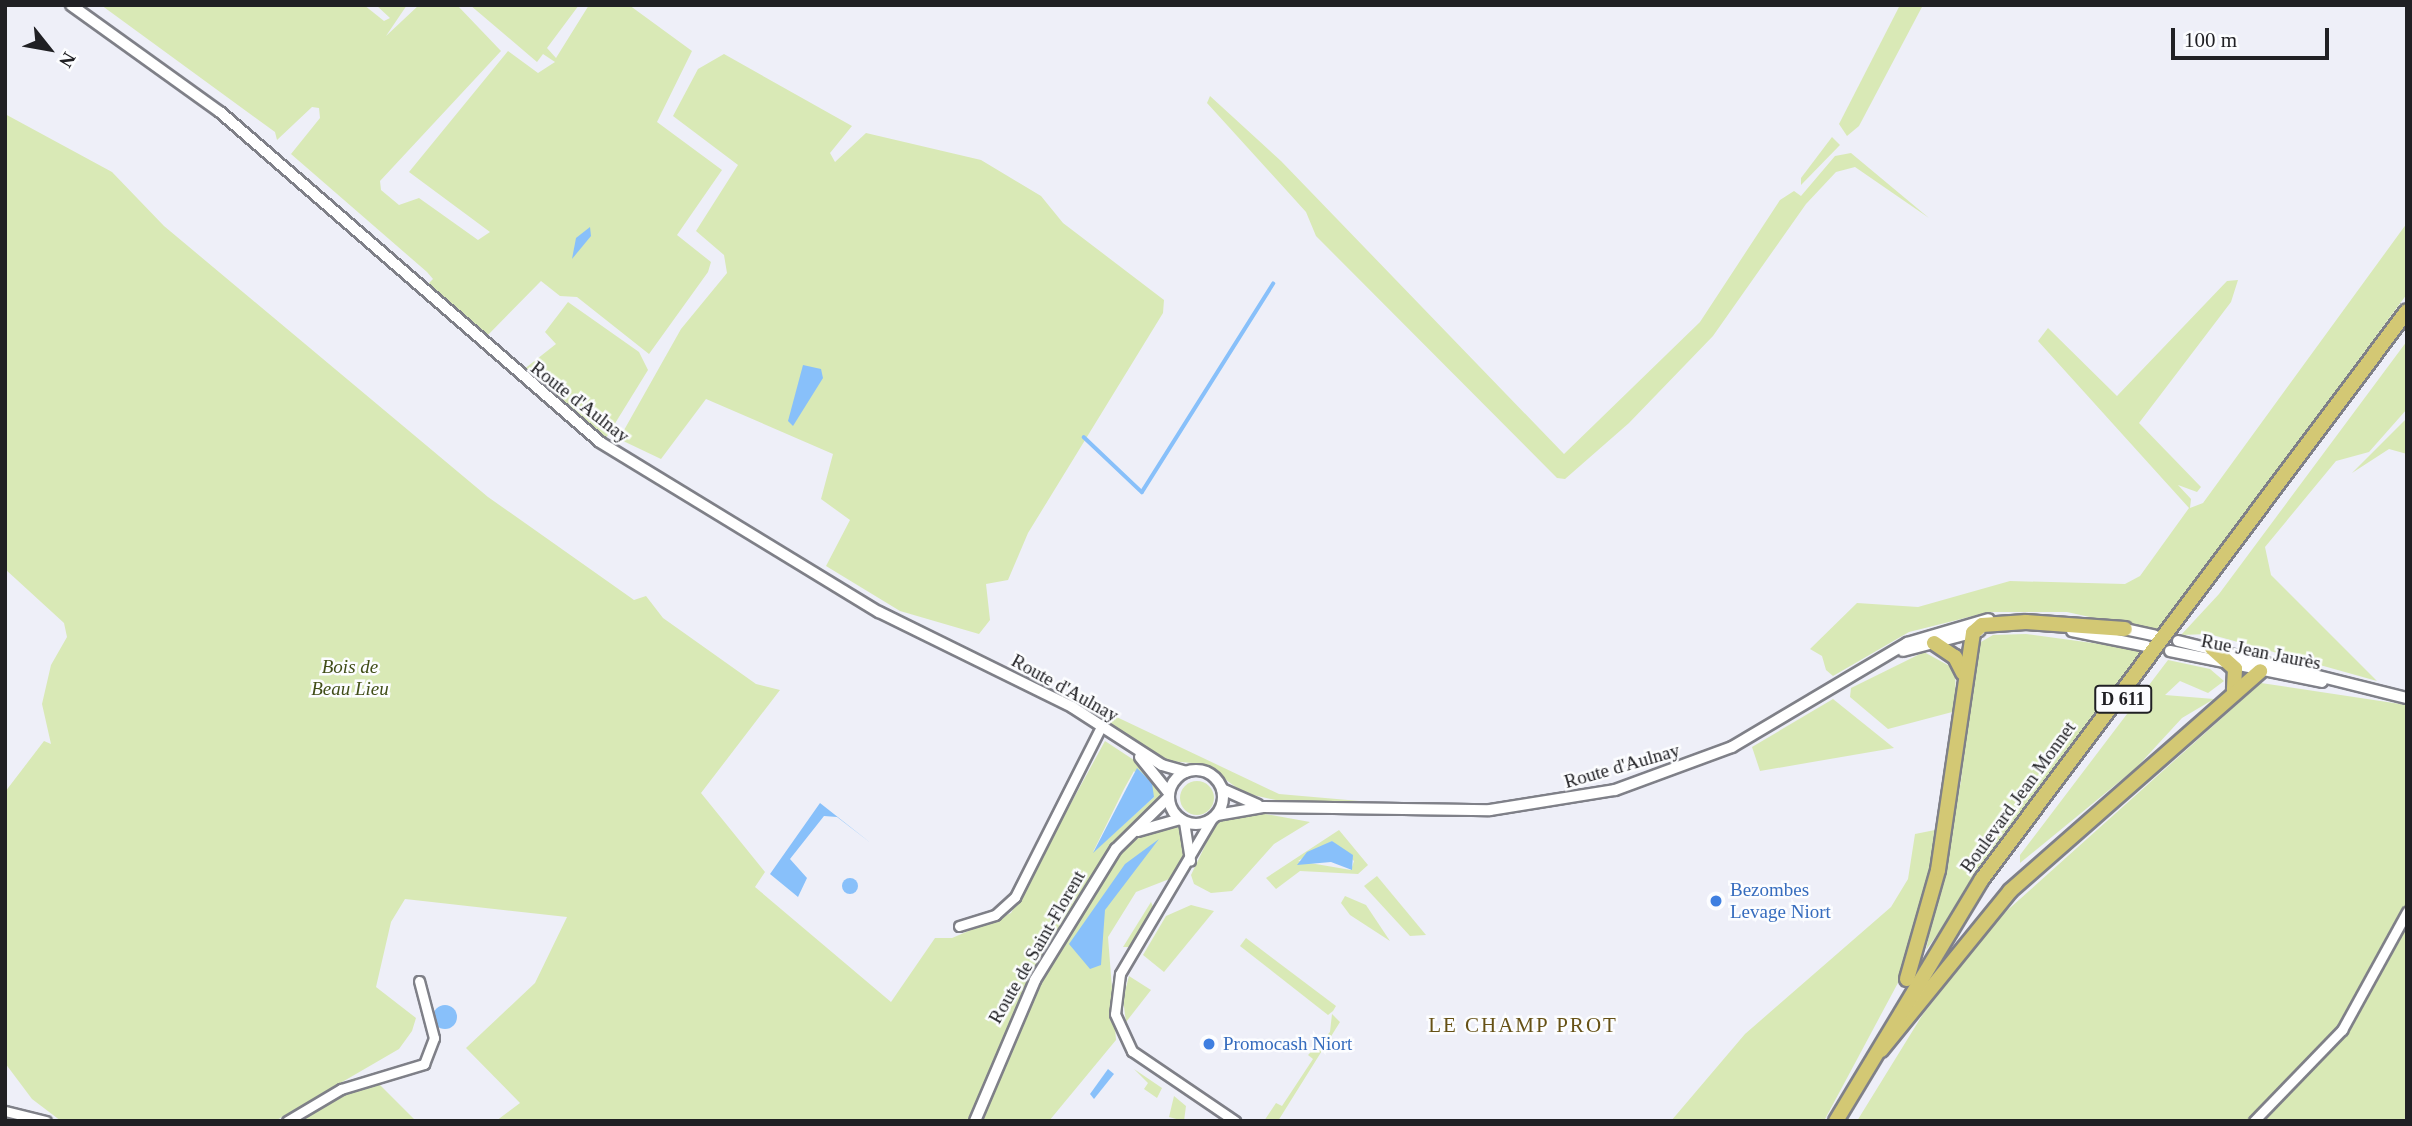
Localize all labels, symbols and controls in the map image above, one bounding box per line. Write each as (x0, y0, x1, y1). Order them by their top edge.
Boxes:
north arrow (14, 14, 84, 84)
scale bar (2174, 14, 2332, 58)
text: 100 m (2184, 28, 2237, 52)
text: N (55, 49, 80, 71)
street label: Route d'Aulnay (526, 356, 634, 448)
street label: Rue Jean Jaurès (2199, 629, 2323, 675)
street label: Route d'Aulnay (1007, 649, 1123, 727)
park label: Bois de Beau Lieu (311, 656, 389, 700)
road number: D 611 (2093, 684, 2153, 714)
street label: Boulevard Jean Monnet (1955, 717, 2081, 877)
street label: Route d'Aulnay (1562, 739, 1682, 793)
street label: Route de Saint-Florent (984, 866, 1090, 1028)
place label: Bezombes Levage Niort (1730, 879, 1831, 923)
marker: Bezombes Levage Niort (1708, 893, 1724, 909)
district label: LE CHAMP PROT (1429, 1012, 1617, 1038)
place label: Promocash Niort (1223, 1033, 1352, 1055)
marker: Promocash Niort (1201, 1036, 1217, 1052)

